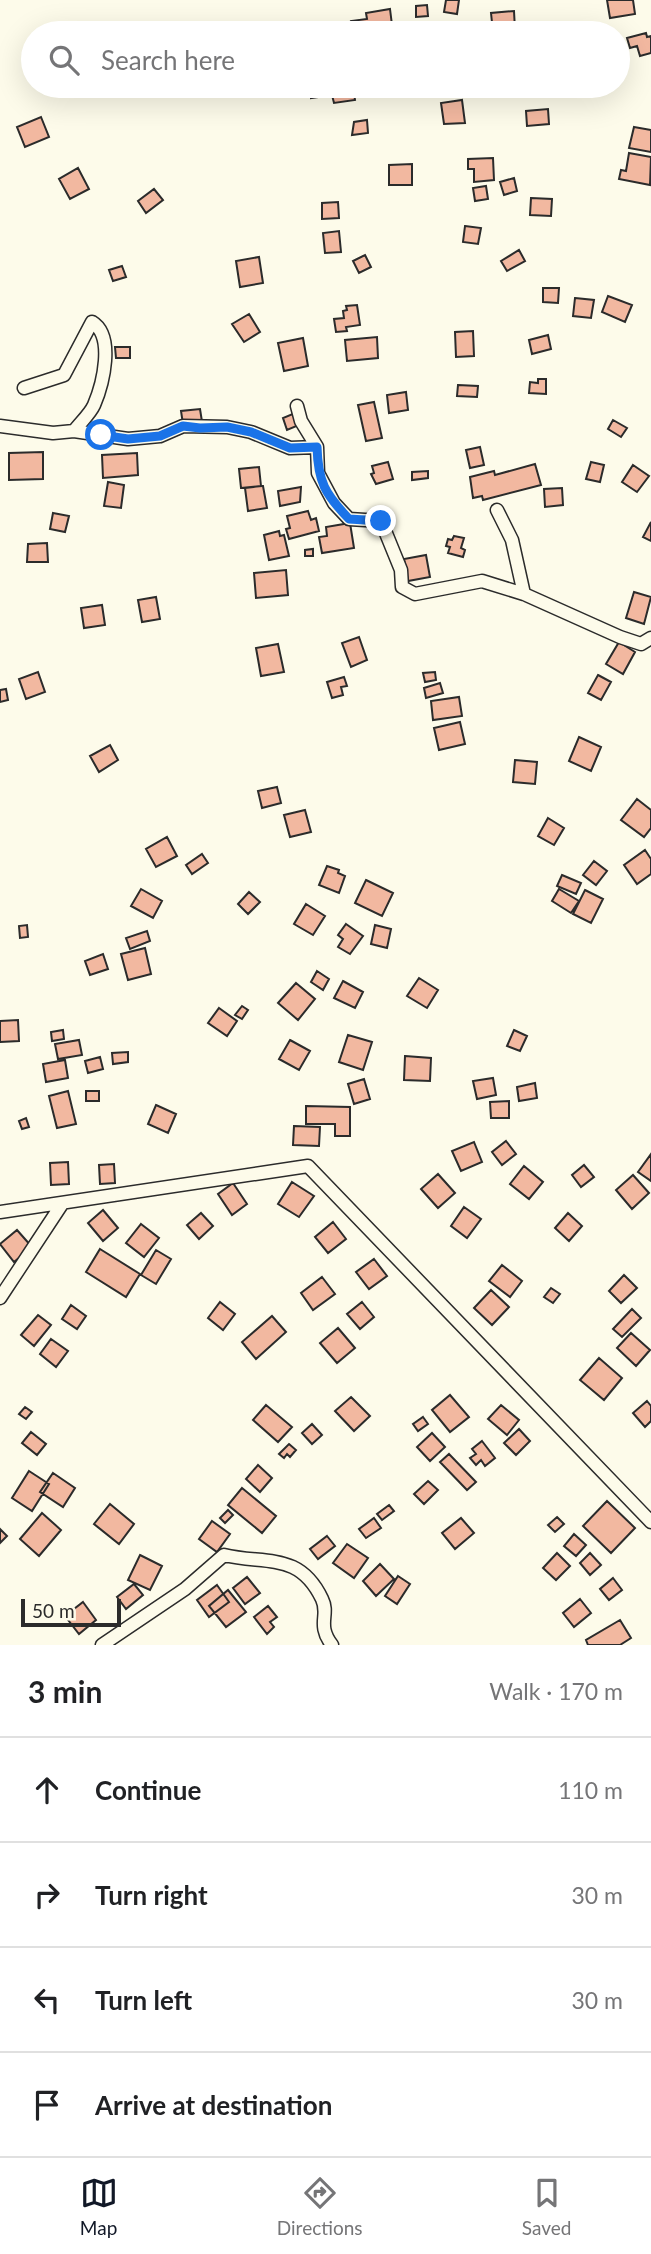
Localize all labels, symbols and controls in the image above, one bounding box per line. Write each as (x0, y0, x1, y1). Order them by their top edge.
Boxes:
search box (21, 21, 630, 98)
icon: search (45, 41, 83, 79)
text: Search here (101, 44, 235, 76)
route start (85, 419, 116, 450)
route end (365, 505, 396, 536)
scale bar (21, 1596, 121, 1628)
text: 50 m (32, 1599, 75, 1622)
text: 3 min (28, 1673, 102, 1709)
text: Walk · 170 m (489, 1677, 623, 1705)
icon: ahead (28, 1771, 66, 1809)
text: Continue (95, 1774, 201, 1806)
text: 110 m (558, 1776, 623, 1804)
icon: right (28, 1876, 66, 1914)
text: Turn right (95, 1879, 208, 1911)
text: 30 m (572, 1881, 623, 1909)
icon: left (28, 1981, 66, 2019)
text: Turn left (95, 1984, 192, 2016)
text: 30 m (572, 1986, 623, 2014)
icon: arrive (28, 2086, 66, 2124)
text: Arrive at destination (95, 2089, 332, 2121)
tab: Map (80, 2174, 118, 2239)
tab: Directions (277, 2174, 363, 2239)
tab: Saved (522, 2174, 571, 2239)

